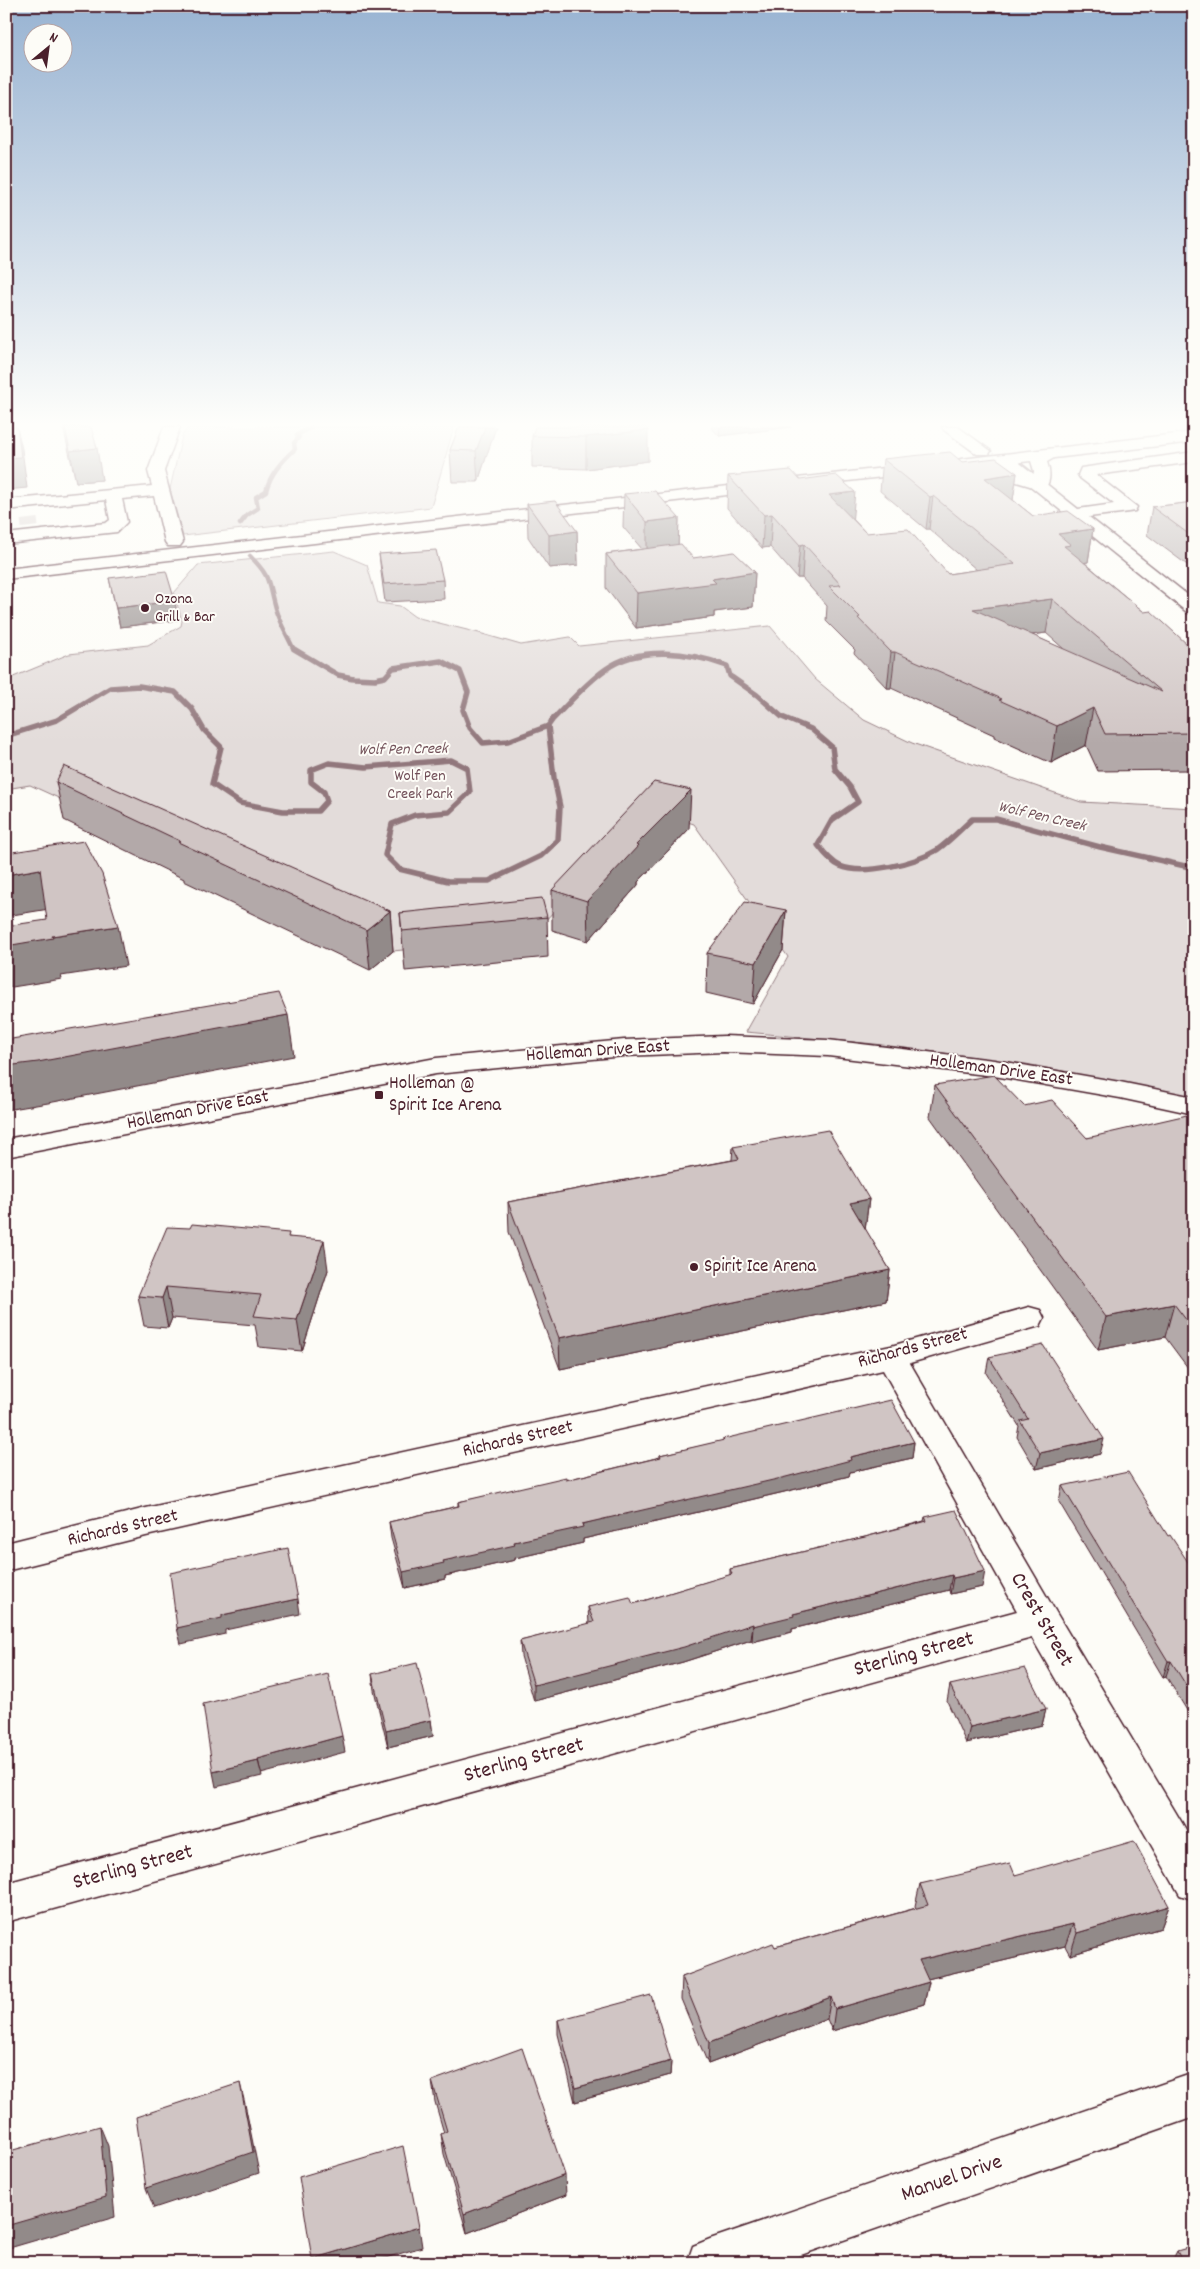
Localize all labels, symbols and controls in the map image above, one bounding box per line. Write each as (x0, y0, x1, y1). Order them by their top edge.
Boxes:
north arrow (22, 22, 72, 72)
text: N (45, 28, 61, 49)
place label: Ozona Grill & Bar (155, 588, 215, 629)
marker: Ozona Grill & Bar (139, 602, 151, 614)
water label: Wolf Pen Creek (358, 738, 449, 762)
park label: Wolf Pen Creek Park (387, 765, 453, 806)
water label: Wolf Pen Creek (996, 796, 1089, 839)
street label: Holleman Drive East (525, 1034, 671, 1070)
street label: Holleman Drive East (928, 1048, 1074, 1094)
place label: Holleman @ Spirit Ice Arena (389, 1071, 502, 1120)
street label: Holleman Drive East (125, 1084, 271, 1138)
marker: Holleman @ Spirit Ice Arena (373, 1089, 385, 1101)
place label: Spirit Ice Arena (704, 1254, 817, 1281)
marker: Spirit Ice Arena (688, 1261, 700, 1273)
street label: Richards Street (855, 1321, 971, 1377)
street label: Richards Street (460, 1414, 576, 1466)
street label: Richards Street (65, 1503, 181, 1555)
street label: Crest Street (1001, 1567, 1081, 1673)
street label: Sterling Street (850, 1624, 978, 1686)
street label: Sterling Street (460, 1730, 588, 1792)
street label: Sterling Street (69, 1837, 197, 1899)
street label: Manuel Drive (897, 2147, 1007, 2211)

